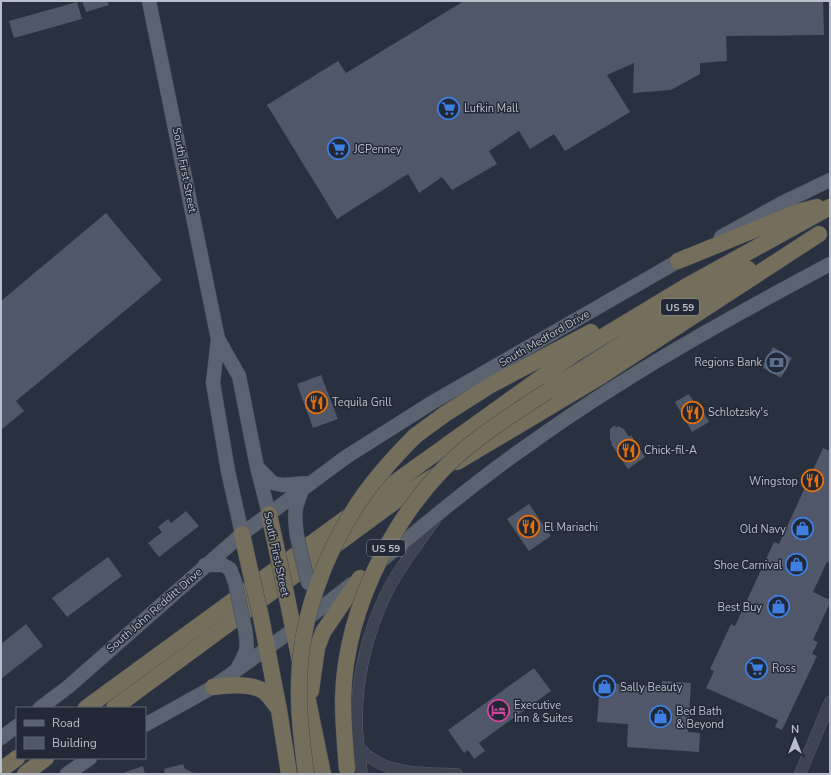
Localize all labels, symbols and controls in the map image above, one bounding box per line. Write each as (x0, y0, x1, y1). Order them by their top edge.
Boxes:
supermarket icon: Lufkin Mall (435, 95, 461, 121)
place label: Lufkin Mall (464, 101, 519, 116)
street label: South First Street (169, 126, 200, 214)
supermarket icon: JCPenney (325, 136, 351, 162)
place label: JCPenney (353, 142, 402, 157)
road number: US 59 (661, 299, 699, 315)
street label: South Medford Drive (496, 306, 592, 371)
bank icon: Regions Bank (764, 349, 790, 375)
place label: Regions Bank (694, 355, 762, 370)
restaurant icon: Tequila Grill (304, 389, 330, 415)
place label: Tequila Grill (332, 395, 392, 410)
restaurant icon: Schlotzsky's (679, 399, 705, 425)
place label: Schlotzsky's (708, 405, 768, 420)
restaurant icon: Chick-fil-A (615, 437, 641, 463)
place label: Chick-fil-A (644, 443, 697, 458)
restaurant icon: Wingstop (800, 468, 826, 494)
place label: Wingstop (749, 474, 798, 489)
street label: South First Street (260, 510, 293, 598)
restaurant icon: El Mariachi (516, 514, 542, 540)
shop icon: Old Navy (789, 516, 815, 542)
place label: El Mariachi (544, 520, 598, 535)
place label: Old Navy (740, 522, 786, 537)
road number: US 59 (367, 540, 405, 556)
shop icon: Shoe Carnival (784, 552, 810, 578)
place label: Shoe Carnival (714, 558, 783, 573)
street label: South John Redditt Drive (103, 565, 205, 656)
shop icon: Best Buy (765, 594, 791, 620)
place label: Best Buy (718, 600, 762, 615)
supermarket icon: Ross (744, 655, 770, 681)
place label: Ross (772, 661, 796, 676)
shop icon: Sally Beauty (592, 674, 618, 700)
place label: Sally Beauty (620, 680, 683, 695)
hotel icon: Executive Inn & Suites (486, 698, 512, 724)
place label: Executive Inn & Suites (514, 698, 573, 726)
shop icon: Bed Bath & Beyond (648, 704, 674, 730)
place label: Bed Bath & Beyond (676, 704, 724, 732)
legend (16, 707, 146, 759)
text: Road (52, 715, 80, 731)
north arrow (775, 719, 815, 759)
text: N (791, 722, 799, 737)
text: Building (52, 735, 97, 751)

